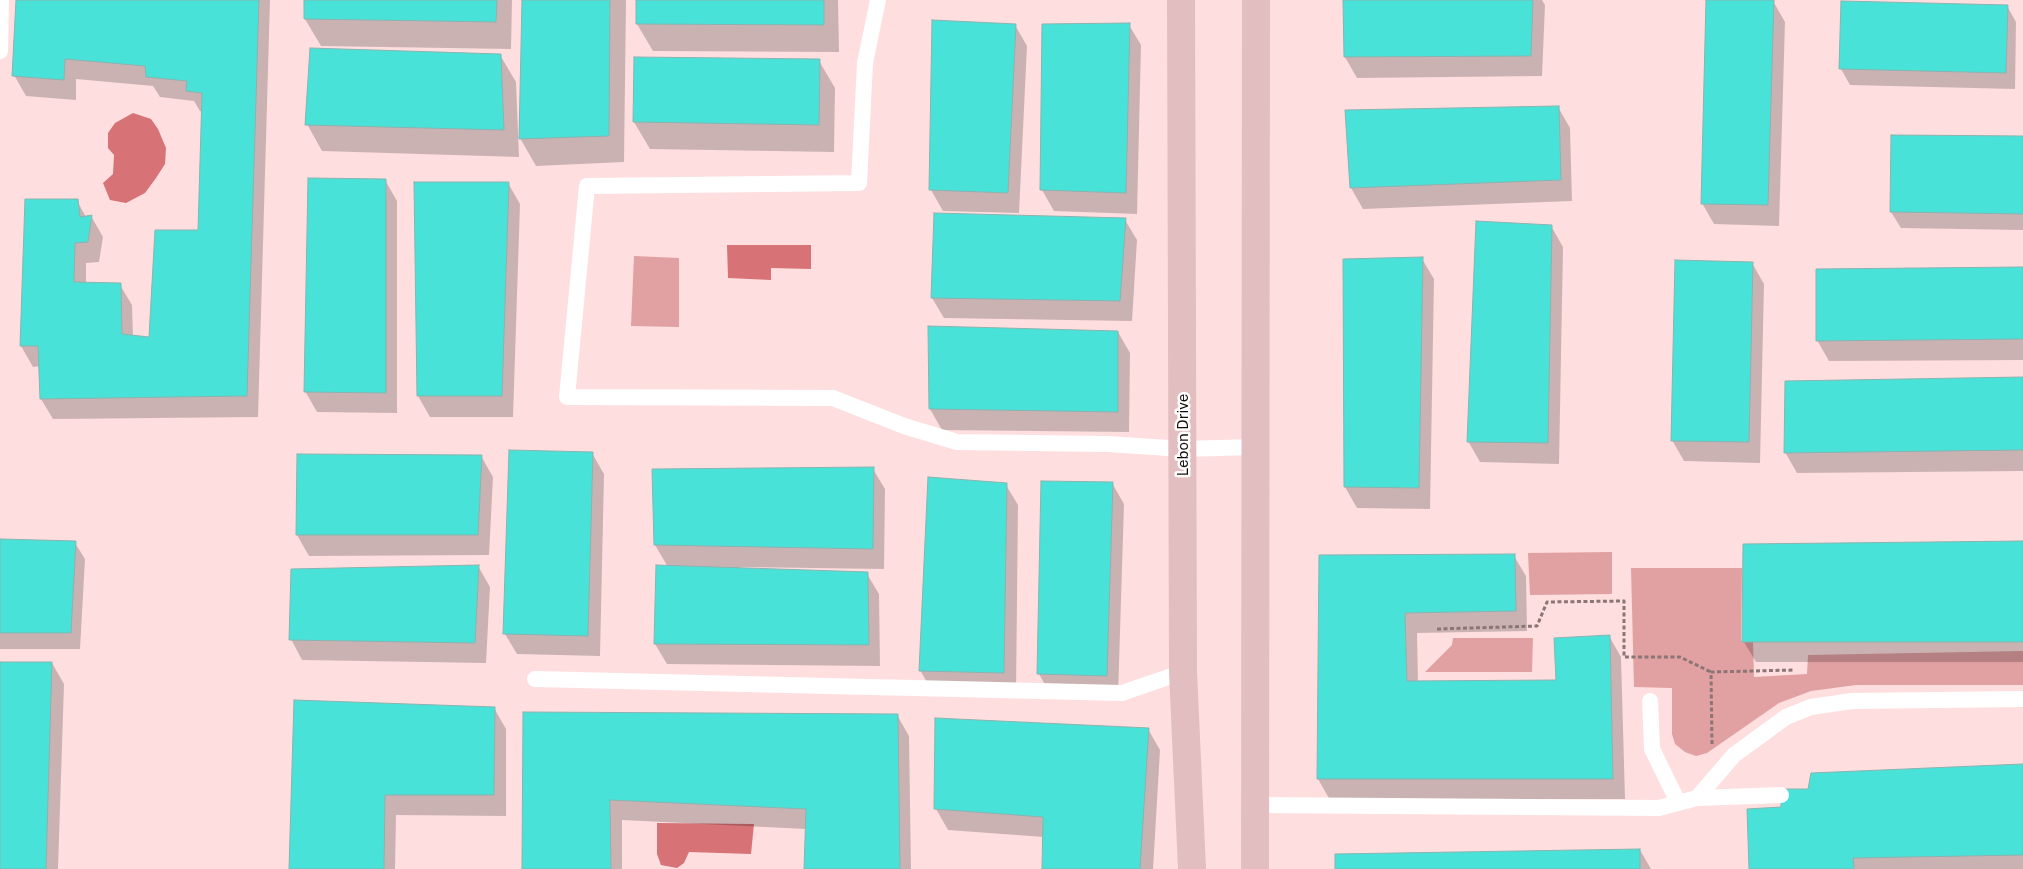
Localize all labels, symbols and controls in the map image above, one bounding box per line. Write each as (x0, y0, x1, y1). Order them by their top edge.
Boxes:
street label: Lebon Drive (1174, 394, 1192, 476)

